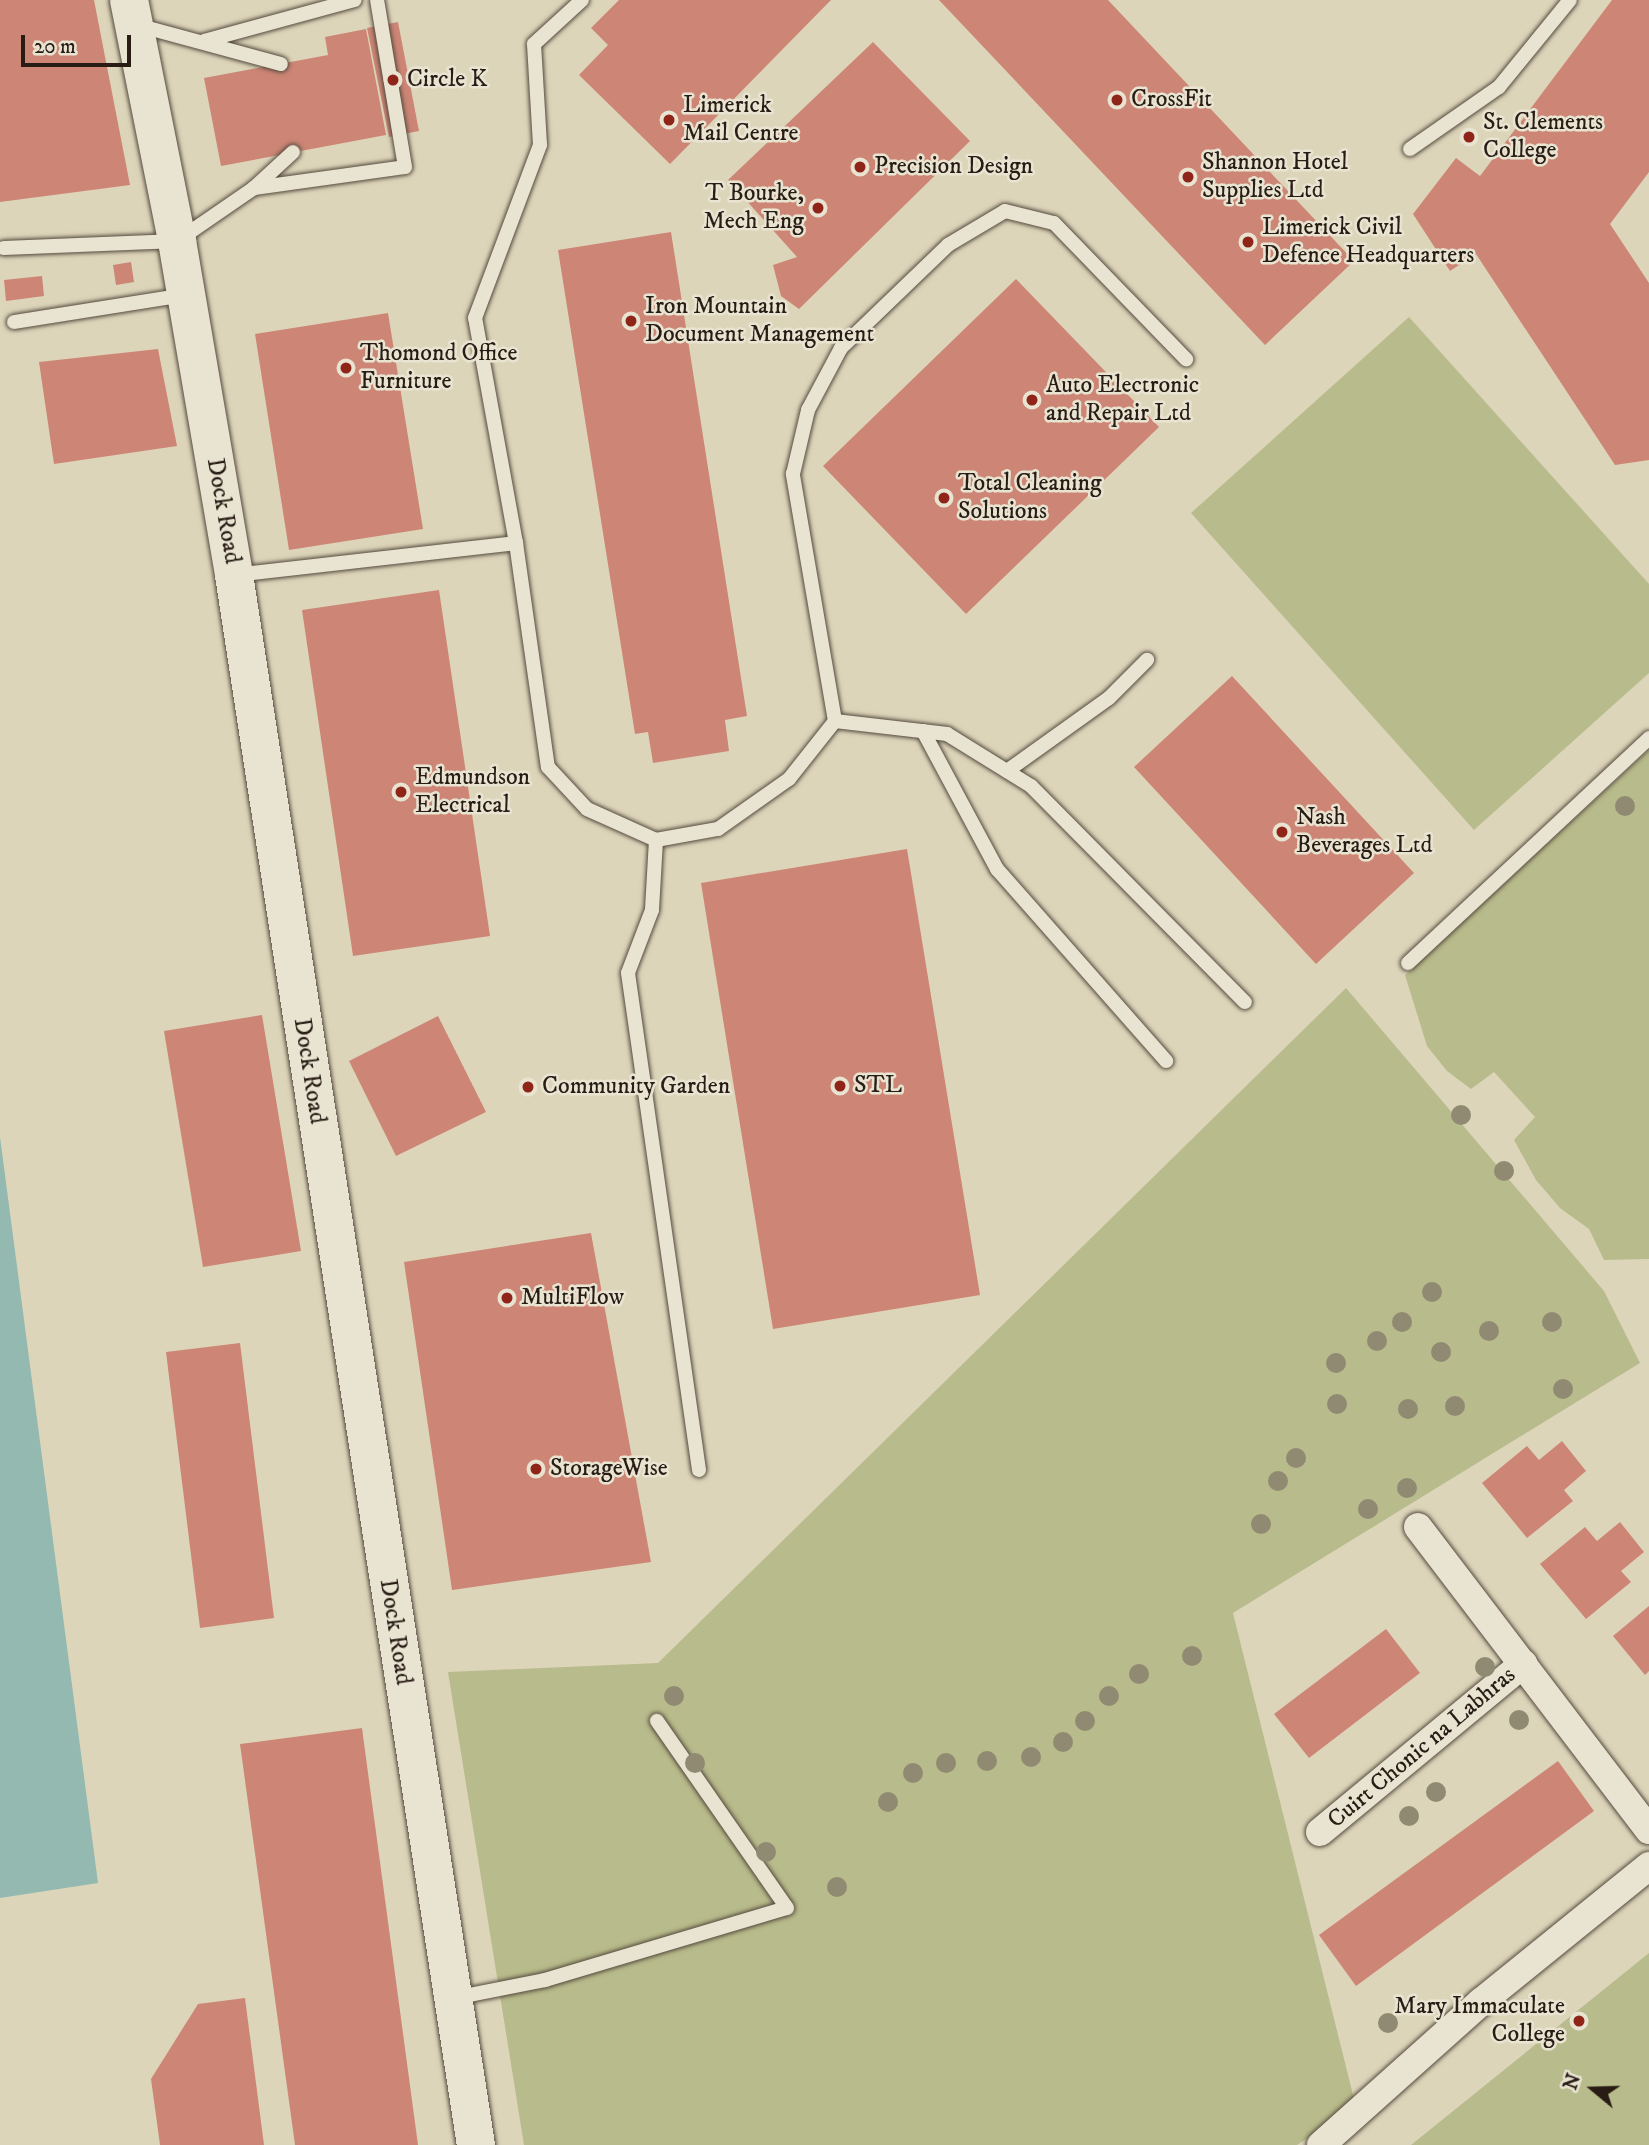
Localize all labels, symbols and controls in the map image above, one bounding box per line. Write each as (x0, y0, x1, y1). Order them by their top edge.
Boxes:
scale bar (24, 21, 135, 65)
text: 20 m (34, 34, 76, 60)
place label: Circle K (407, 66, 487, 94)
marker: Circle K (385, 72, 401, 88)
place label: CrossFit (1131, 86, 1212, 114)
place label: Limerick Mail Centre (683, 92, 799, 148)
marker: CrossFit (1109, 92, 1125, 108)
place label: St. Clements College (1483, 109, 1603, 165)
marker: Limerick Mail Centre (661, 112, 677, 128)
marker: St. Clements College (1461, 129, 1477, 145)
place label: Shannon Hotel Supplies Ltd (1202, 149, 1348, 205)
place label: Precision Design (874, 153, 1033, 181)
marker: Precision Design (852, 159, 868, 175)
marker: Shannon Hotel Supplies Ltd (1180, 169, 1196, 185)
place label: T Bourke, Mech Eng (703, 180, 804, 236)
marker: T Bourke, Mech Eng (810, 200, 826, 216)
place label: Limerick Civil Defence Headquarters (1262, 214, 1474, 270)
marker: Limerick Civil Defence Headquarters (1240, 234, 1256, 250)
place label: Iron Mountain Document Management (645, 293, 874, 349)
marker: Iron Mountain Document Management (623, 313, 639, 329)
place label: Thomond Office Furniture (360, 340, 518, 396)
marker: Thomond Office Furniture (338, 360, 354, 376)
place label: Auto Electronic and Repair Ltd (1046, 372, 1199, 428)
marker: Auto Electronic and Repair Ltd (1024, 392, 1040, 408)
street label: Dock Road (200, 456, 246, 566)
place label: Total Cleaning Solutions (958, 470, 1102, 526)
marker: Total Cleaning Solutions (936, 490, 952, 506)
place label: Edmundson Electrical (415, 764, 530, 820)
marker: Edmundson Electrical (393, 784, 409, 800)
place label: Nash Beverages Ltd (1296, 804, 1432, 860)
marker: Nash Beverages Ltd (1274, 824, 1290, 840)
street label: Dock Road (286, 1016, 332, 1126)
place label: STL (854, 1072, 902, 1100)
place label: Community Garden (542, 1073, 730, 1101)
marker: STL (832, 1078, 848, 1094)
marker: Community Garden (520, 1079, 536, 1095)
place label: MultiFlow (521, 1284, 624, 1312)
marker: MultiFlow (499, 1290, 515, 1306)
place label: StorageWise (550, 1455, 668, 1483)
marker: StorageWise (528, 1461, 544, 1477)
street label: Dock Road (372, 1577, 418, 1687)
street label: Cuirt Chonic na Labhras (1322, 1661, 1522, 1835)
place label: Mary Immaculate College (1394, 1993, 1565, 2049)
marker: Mary Immaculate College (1571, 2013, 1587, 2029)
north arrow (1558, 2054, 1628, 2124)
text: N (1559, 2071, 1586, 2093)

